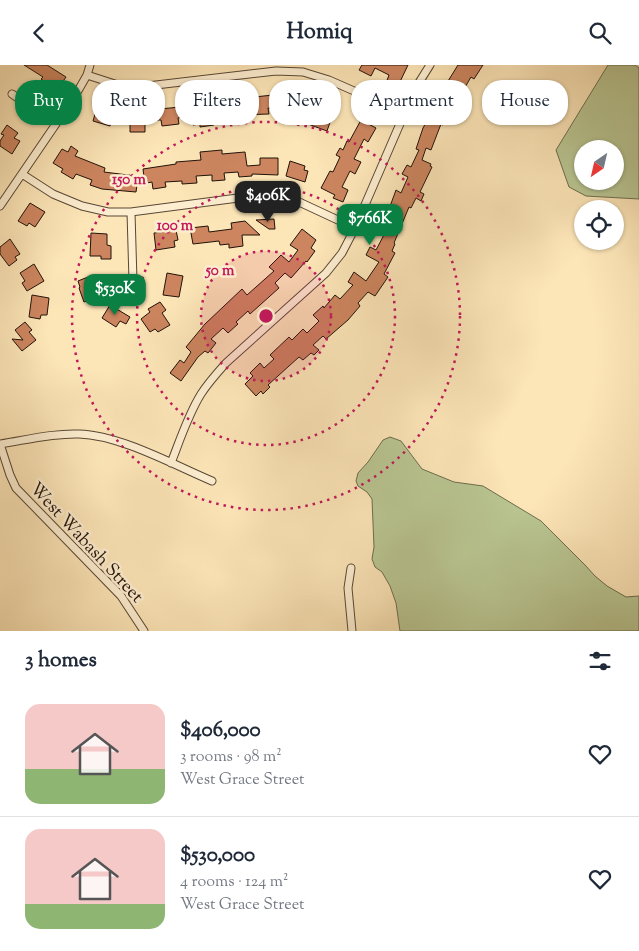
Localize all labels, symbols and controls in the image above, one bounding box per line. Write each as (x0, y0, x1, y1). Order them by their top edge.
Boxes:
text: Homiq (286, 17, 353, 49)
icon: back (25, 19, 53, 47)
icon: search (586, 19, 614, 47)
chip: Buy (15, 80, 82, 125)
chip: Rent (92, 80, 165, 125)
chip: Filters (175, 80, 259, 125)
chip: New (269, 80, 341, 125)
chip: Apartment (351, 80, 472, 125)
chip: House (482, 80, 568, 125)
north arrow (574, 140, 624, 190)
map controls (574, 140, 624, 250)
text: 150 m (112, 170, 146, 191)
pin: $406K (233, 181, 303, 223)
text: $406K (246, 185, 290, 208)
button: locate (574, 200, 624, 250)
pin: $766K (335, 203, 405, 246)
text: $766K (348, 208, 392, 231)
text: 100 m (157, 216, 194, 237)
text: 50 m (205, 261, 235, 282)
pin: $530K (80, 273, 150, 316)
text: $530K (95, 278, 135, 301)
centre of rings (257, 307, 275, 325)
street label: West Wabash Street (23, 477, 149, 610)
text: 3 homes (25, 646, 97, 676)
icon: filters (586, 647, 614, 675)
text: $406,000 (180, 716, 261, 746)
icon: home (65, 724, 125, 784)
icon: heart (586, 740, 614, 768)
text: 3 rooms · 98 m² (180, 746, 282, 769)
text: West Grace Street (180, 769, 304, 792)
text: $530,000 (180, 841, 255, 871)
icon: home (65, 849, 125, 909)
icon: heart (586, 865, 614, 893)
text: 4 rooms · 124 m² (180, 871, 288, 894)
text: West Grace Street (180, 894, 304, 917)

